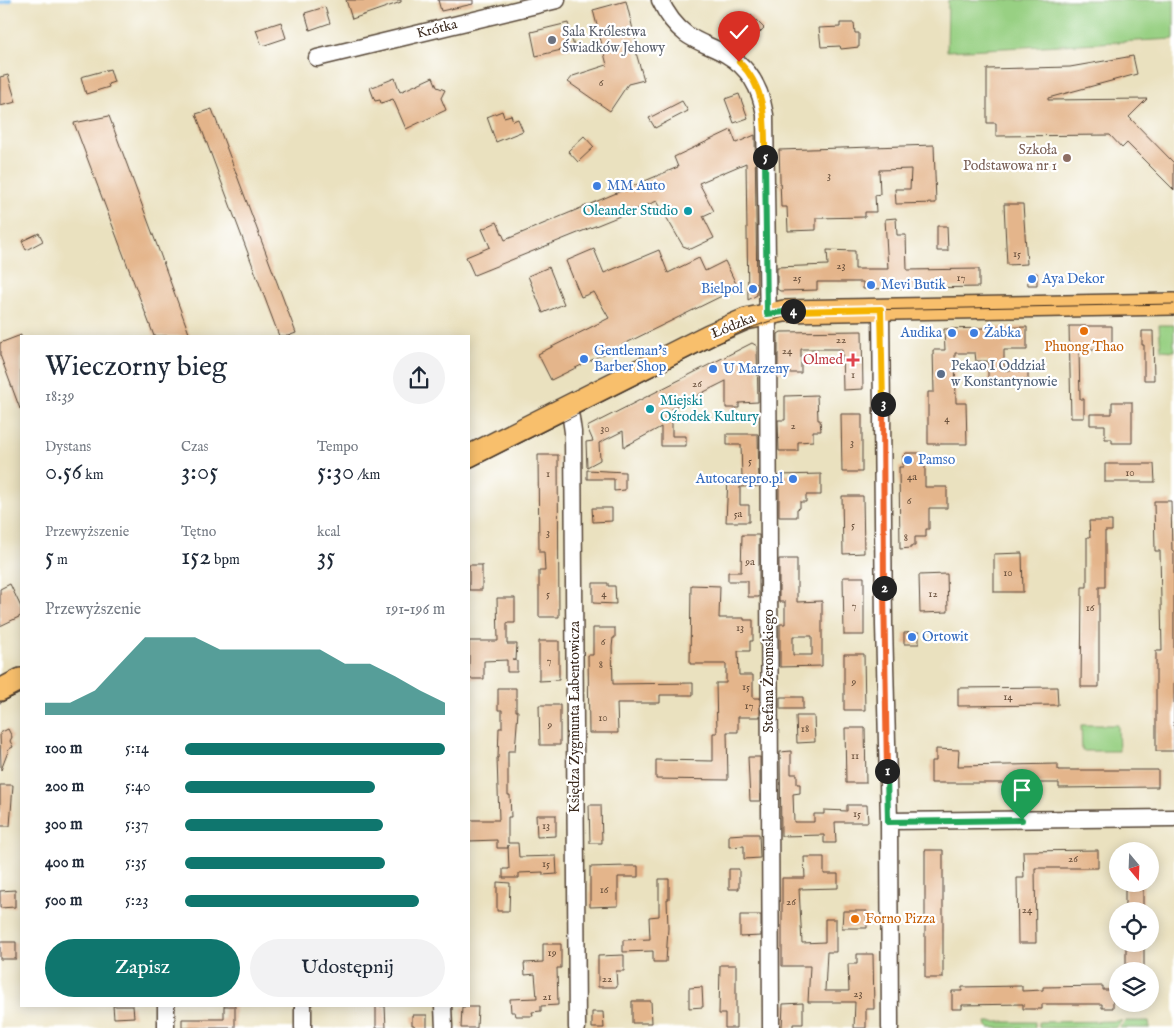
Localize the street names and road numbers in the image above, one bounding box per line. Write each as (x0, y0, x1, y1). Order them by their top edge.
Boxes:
street label: Krótka (415, 15, 460, 43)
street label: Łódzka (709, 309, 758, 343)
street label: Stefana Żeromskiego (760, 609, 778, 733)
street label: Księdza Zygmunta Łabentowicza (566, 620, 584, 813)

